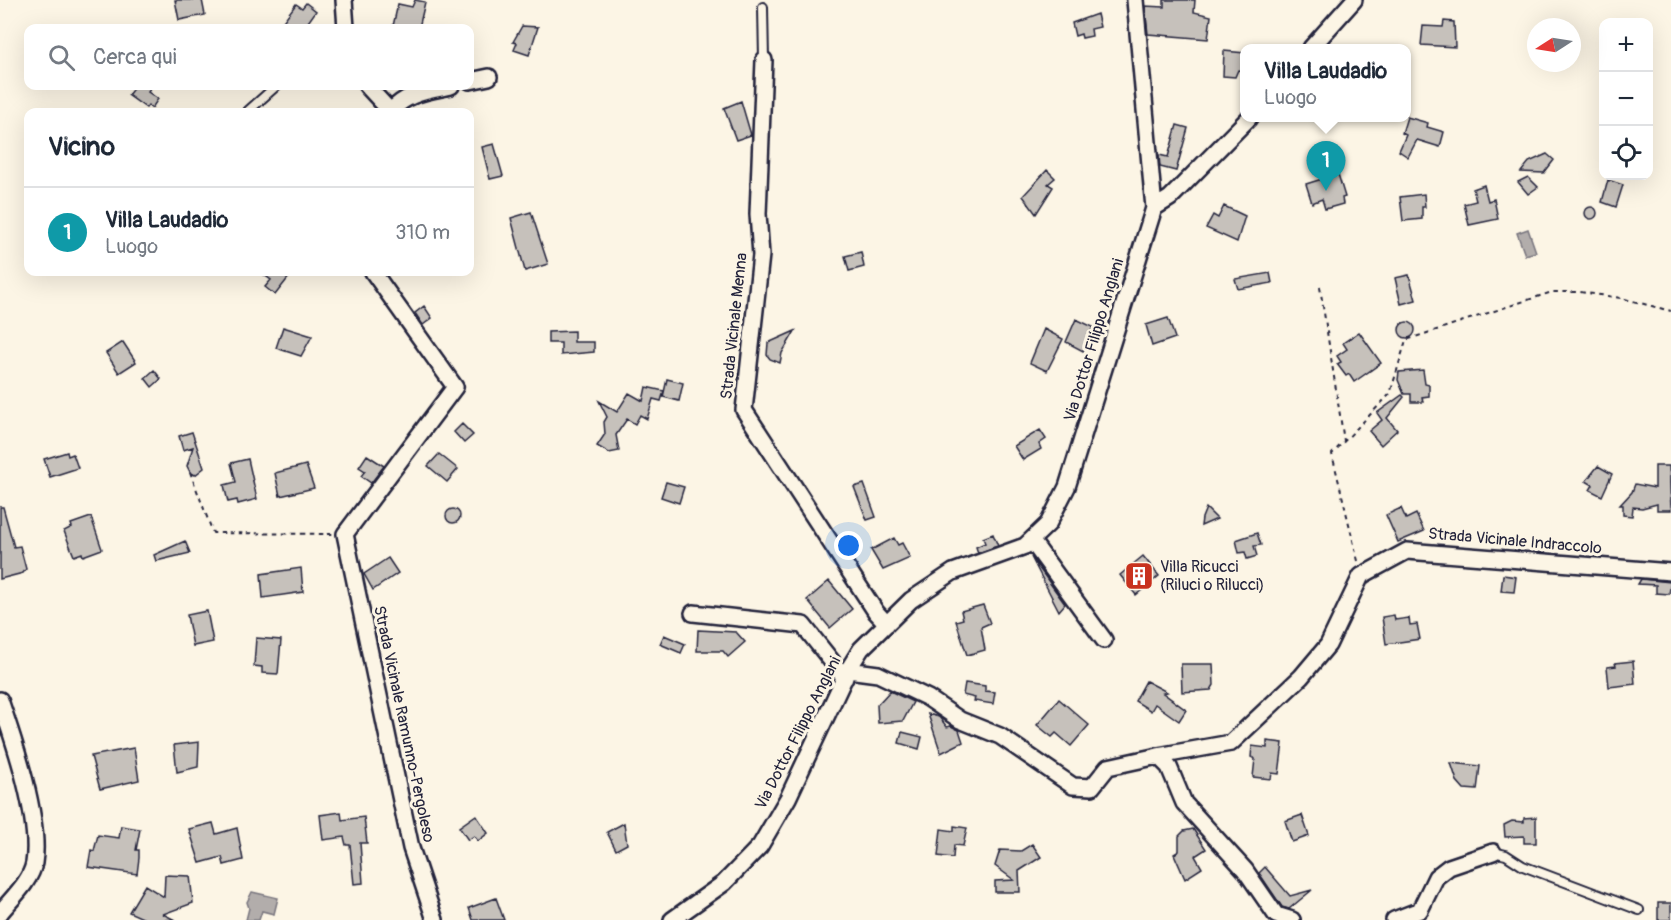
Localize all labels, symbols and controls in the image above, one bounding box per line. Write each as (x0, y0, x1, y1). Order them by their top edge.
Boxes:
north arrow (1527, 18, 1581, 72)
map controls (1599, 18, 1653, 180)
button: + (1599, 18, 1653, 72)
search box (24, 24, 474, 90)
icon: search (45, 41, 78, 74)
text: Cerca qui (93, 43, 177, 71)
popup (1240, 44, 1411, 122)
text: Villa Laudadio (1264, 57, 1387, 85)
button: − (1599, 72, 1653, 126)
text: Luogo (1264, 85, 1317, 110)
button: locate (1599, 126, 1653, 180)
text: Vicino (48, 131, 115, 163)
pin: 1 (1306, 142, 1346, 191)
text: Villa Laudadio (105, 206, 228, 234)
text: 1 (64, 220, 71, 245)
text: 310 m (395, 220, 450, 245)
text: Luogo (105, 234, 158, 259)
street label: Strada Vicinale Menna (716, 252, 752, 400)
street label: Via Dottor Filippo Anglani (1060, 256, 1128, 424)
street label: Strada Vicinale Indraccolo (1427, 523, 1603, 559)
your location (834, 531, 863, 560)
place label: Villa Ricucci (Riluci o Rilucci) (1160, 557, 1264, 595)
building icon: Villa Ricucci (Riluci o Rilucci) (1123, 560, 1155, 592)
street label: Strada Vicinale Ramunno-Pergoleso (369, 604, 439, 845)
street label: Via Dottor Filippo Anglani (751, 653, 845, 813)

